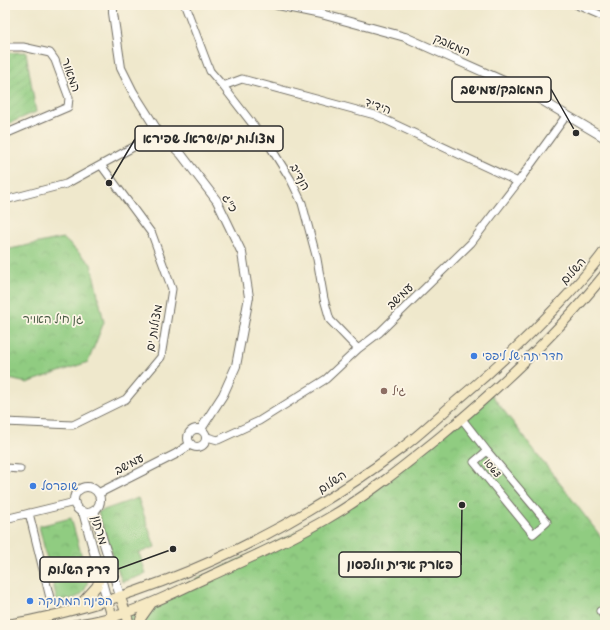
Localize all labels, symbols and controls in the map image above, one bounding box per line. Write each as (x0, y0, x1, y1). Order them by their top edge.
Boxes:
street label: המאבק (430, 31, 473, 62)
street label: המאור (56, 56, 83, 95)
callout: המאבק/עמישב (452, 77, 551, 102)
text: המאבק/עמישב (460, 82, 543, 101)
street label: הידיד (362, 95, 393, 120)
callout: מצולות ים/ישראל שפירא (135, 126, 283, 151)
text: מצולות ים/ישראל שפירא (143, 131, 275, 150)
street label: הנדיב (285, 161, 313, 194)
street label: כ"ג (217, 192, 241, 216)
street label: השלום (557, 255, 591, 289)
street label: עמישב (384, 280, 418, 314)
street label: מצולות ים (143, 303, 168, 353)
park label: גן חיל האויר (23, 312, 84, 329)
place label: חדר תה של ליפפי (482, 349, 564, 366)
marker: חדר תה של ליפפי (469, 351, 479, 361)
place label: גיל (392, 384, 407, 401)
marker: גיל (379, 386, 389, 396)
street label: עמישב (112, 451, 148, 480)
street label: 1063 (479, 456, 505, 482)
street label: השלום (315, 467, 351, 499)
place label: שופרסל (41, 479, 78, 496)
marker: שופרסל (28, 481, 38, 491)
street label: מרתון (86, 514, 111, 547)
callout: פארק אדית וולפסון (339, 552, 461, 577)
callout: דרך השלום (40, 557, 118, 582)
text: פארק אדית וולפסון (347, 557, 453, 576)
text: דרך השלום (48, 562, 110, 581)
place label: הפינה המתוקה (38, 594, 113, 611)
marker: הפינה המתוקה (25, 596, 35, 606)

